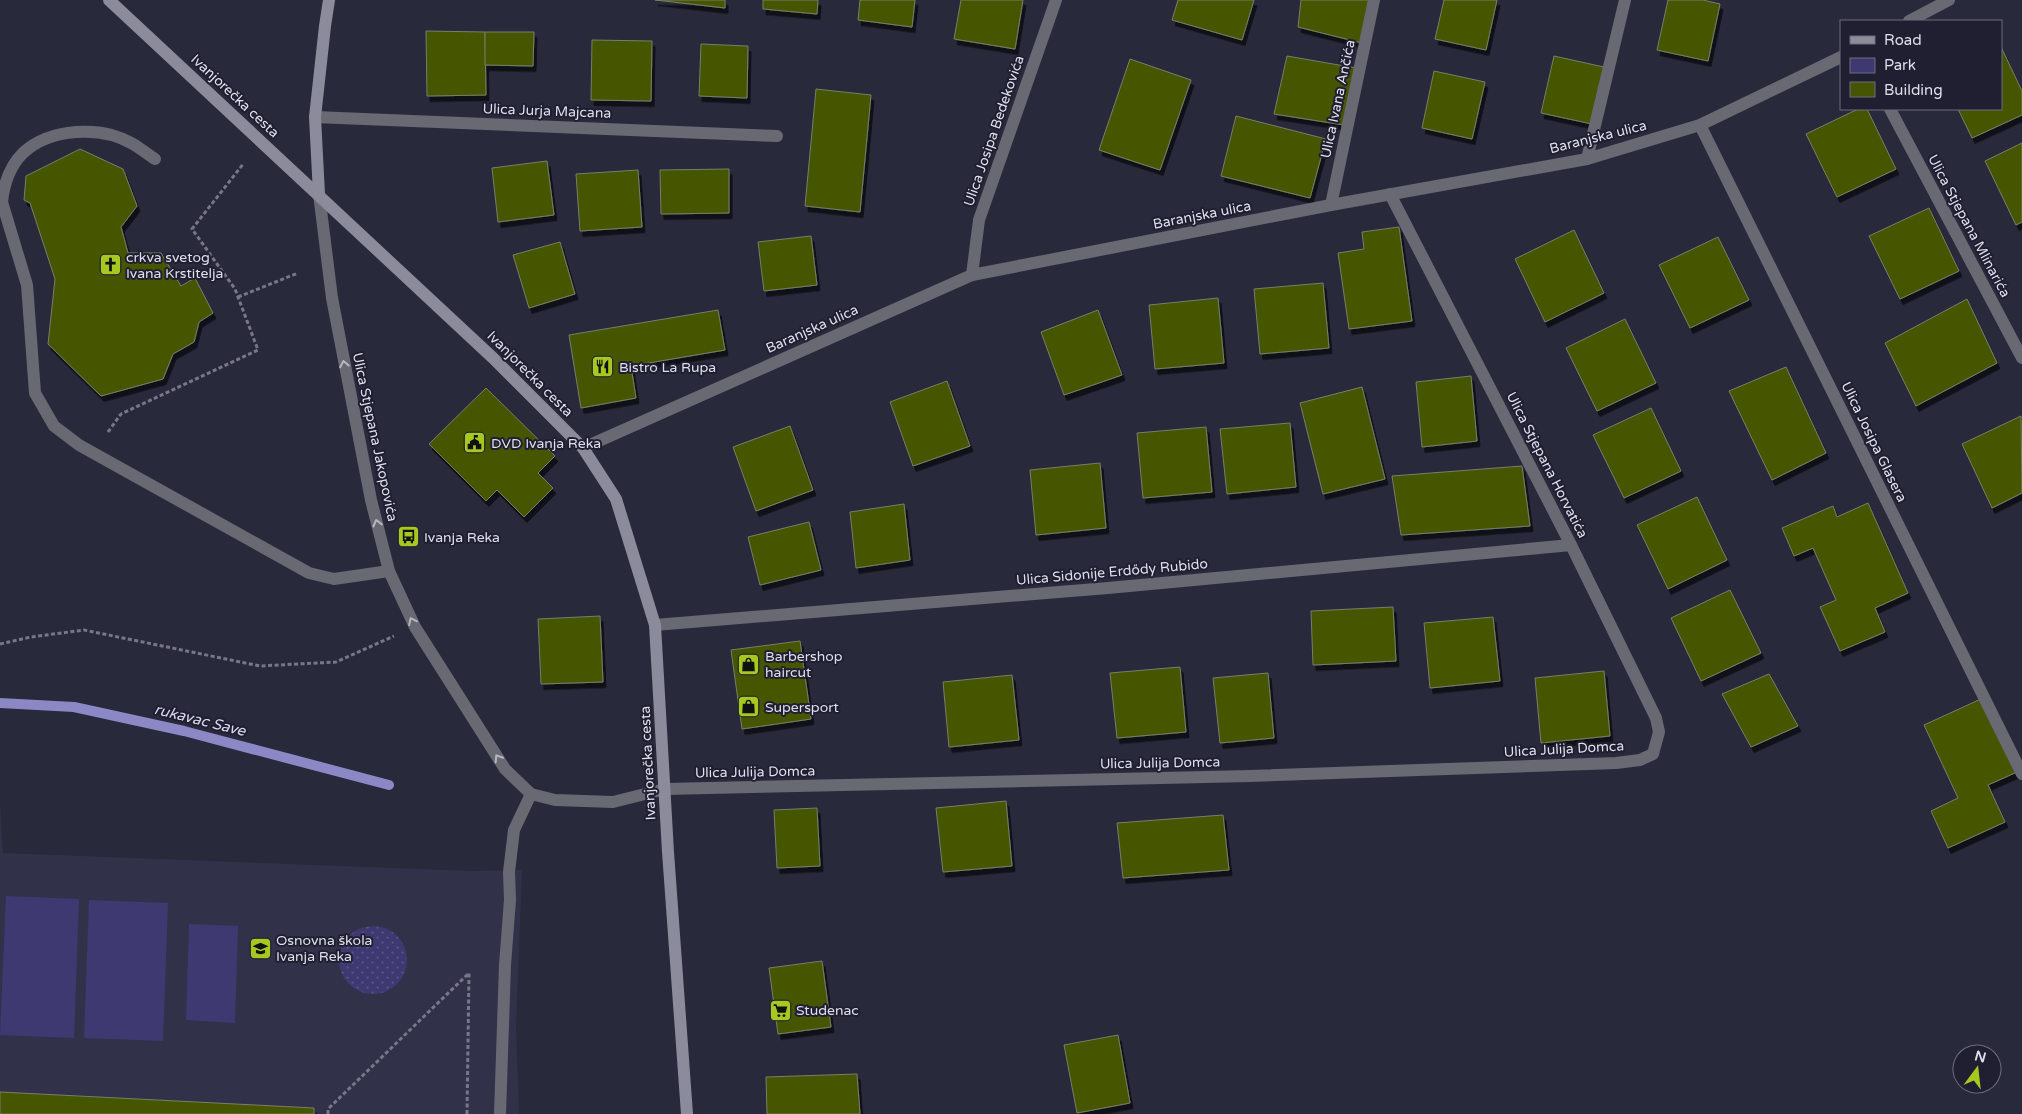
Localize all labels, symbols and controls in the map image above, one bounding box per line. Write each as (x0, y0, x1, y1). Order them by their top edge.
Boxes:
legend (1840, 20, 2002, 110)
text: Road (1884, 31, 1922, 49)
street label: Ulica Ivana Ančića (1317, 38, 1359, 160)
street label: Ivanjorečka cesta (187, 51, 283, 141)
street label: Ulica Josipa Bedekovića (960, 53, 1028, 209)
text: Park (1884, 56, 1916, 74)
text: Building (1884, 81, 1943, 99)
street label: Ulica Jurja Majcana (482, 100, 612, 122)
street label: Baranjska ulica (1548, 117, 1648, 157)
street label: Ulica Stjepana Mlinarića (1924, 152, 2014, 300)
street label: Baranjska ulica (1152, 197, 1252, 233)
place label: crkva svetog Ivana Krstitelja (126, 249, 223, 282)
church icon: crkva svetog Ivana Krstitelja (98, 253, 122, 277)
street label: Baranjska ulica (763, 301, 861, 357)
street label: Ivanjorečka cesta (484, 328, 576, 420)
street label: Ulica Stjepana Jakopovića (349, 351, 401, 523)
restaurant icon: Bistro La Rupa (591, 355, 615, 379)
place label: Bistro La Rupa (619, 359, 716, 376)
one-way arrow (340, 360, 350, 368)
street label: Ulica Josipa Glasera (1837, 379, 1911, 505)
street label: Ulica Stjepana Horvatića (1503, 389, 1591, 541)
public building icon: DVD Ivanja Reka (463, 431, 487, 455)
place label: DVD Ivanja Reka (491, 435, 601, 452)
one-way arrow (372, 519, 383, 528)
bus stop icon: Ivanja Reka (396, 525, 420, 549)
place label: Ivanja Reka (424, 529, 500, 546)
street label: Ulica Sidonije Erdődy Rubido (1015, 555, 1209, 589)
one-way arrow (408, 617, 418, 626)
place label: Barbershop haircut (765, 648, 843, 681)
shop icon: Barbershop haircut (737, 652, 761, 676)
shop icon: Supersport (737, 695, 761, 719)
place label: Supersport (765, 699, 840, 716)
water label: rukavac Save (153, 700, 249, 740)
street label: Ivanjorečka cesta (637, 705, 659, 821)
street label: Ulica Julija Domca (1503, 737, 1625, 761)
street label: Ulica Julija Domca (1100, 753, 1220, 773)
one-way arrow (495, 755, 504, 764)
street label: Ulica Julija Domca (695, 762, 815, 782)
place label: Osnovna škola Ivanja Reka (276, 932, 373, 965)
school or university icon: Osnovna škola Ivanja Reka (248, 936, 272, 960)
supermarket icon: Studenac (768, 998, 792, 1022)
place label: Studenac (796, 1002, 859, 1019)
north arrow (1952, 1044, 2002, 1094)
text: N (1973, 1047, 1988, 1067)

